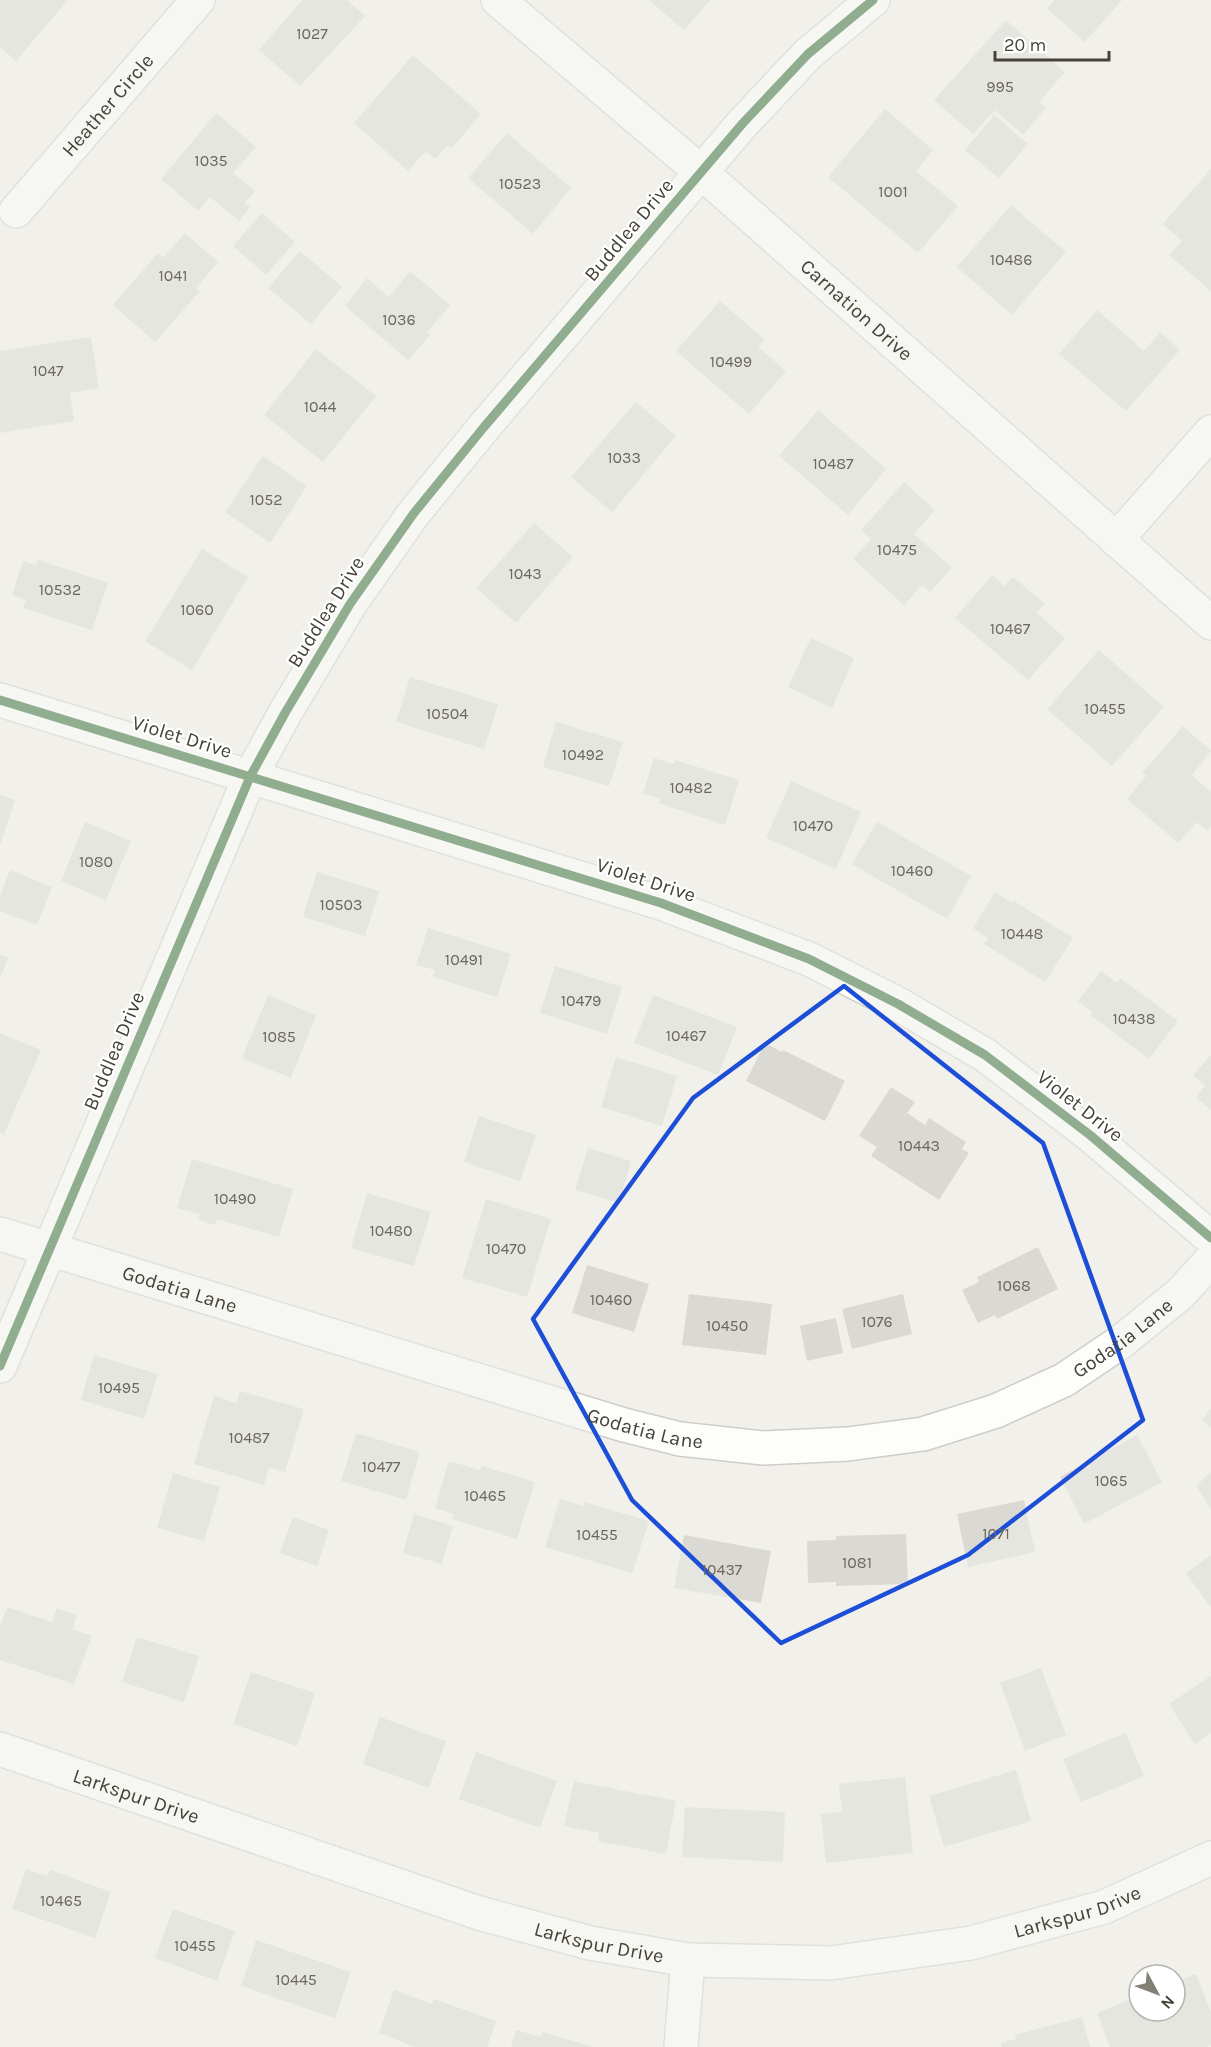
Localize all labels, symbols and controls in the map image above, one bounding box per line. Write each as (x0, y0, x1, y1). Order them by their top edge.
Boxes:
house number: 1027 (296, 24, 328, 43)
scale bar (995, 24, 1109, 62)
text: 20 m (1004, 34, 1046, 56)
street label: Heather Circle (57, 49, 158, 161)
house number: 995 (986, 77, 1014, 96)
house number: 1035 (194, 151, 228, 170)
house number: 10523 (499, 174, 541, 193)
street label: Buddlea Drive (580, 174, 678, 286)
house number: 1001 (878, 182, 908, 201)
house number: 10486 (990, 250, 1032, 269)
street label: Carnation Drive (796, 254, 917, 365)
house number: 1041 (158, 266, 188, 285)
house number: 1036 (382, 310, 416, 329)
house number: 10499 (710, 352, 752, 371)
house number: 1047 (32, 361, 64, 380)
house number: 1044 (304, 397, 336, 416)
house number: 1033 (607, 448, 641, 467)
house number: 10487 (812, 454, 854, 473)
house number: 1052 (249, 490, 283, 509)
house number: 10475 (877, 540, 917, 559)
street label: Buddlea Drive (283, 552, 369, 672)
house number: 1043 (508, 564, 542, 583)
house number: 10532 (39, 580, 81, 599)
house number: 1060 (180, 600, 214, 619)
house number: 10467 (990, 619, 1031, 638)
house number: 10455 (1084, 699, 1126, 718)
house number: 10504 (426, 704, 468, 723)
street label: Violet Drive (129, 711, 235, 763)
house number: 10492 (562, 745, 604, 764)
house number: 10482 (670, 778, 712, 797)
house number: 10470 (793, 816, 833, 835)
house number: 1080 (79, 852, 113, 871)
street label: Violet Drive (593, 853, 699, 907)
house number: 10460 (891, 861, 933, 880)
house number: 10503 (320, 895, 362, 914)
house number: 10448 (1001, 924, 1043, 943)
house number: 10491 (445, 950, 483, 969)
street label: Buddlea Drive (79, 988, 149, 1114)
house number: 10479 (561, 991, 601, 1010)
house number: 10438 (1113, 1009, 1156, 1028)
house number: 10467 (666, 1026, 707, 1045)
house number: 1085 (262, 1027, 296, 1046)
street label: Violet Drive (1032, 1065, 1128, 1147)
house number: 10443 (898, 1136, 940, 1155)
house number: 10490 (214, 1189, 256, 1208)
house number: 10480 (369, 1221, 413, 1240)
house number: 10470 (486, 1239, 526, 1258)
street label: Godatia Lane (120, 1261, 240, 1317)
house number: 1068 (997, 1276, 1031, 1295)
house number: 10460 (590, 1290, 632, 1309)
street label: Godatia Lane (1068, 1293, 1177, 1382)
house number: 1076 (861, 1312, 893, 1331)
house number: 10450 (706, 1316, 748, 1335)
house number: 10495 (98, 1378, 140, 1397)
street label: Godatia Lane (584, 1403, 704, 1453)
house number: 10487 (228, 1428, 270, 1447)
house number: 10477 (362, 1457, 401, 1476)
house number: 1065 (1095, 1471, 1127, 1490)
house number: 10465 (464, 1486, 506, 1505)
house number: 1071 (982, 1524, 1010, 1543)
house number: 10455 (576, 1525, 618, 1544)
house number: 1081 (842, 1553, 872, 1572)
house number: 10437 (702, 1560, 743, 1579)
street label: Larkspur Drive (70, 1763, 202, 1828)
street label: Larkspur Drive (1011, 1880, 1144, 1942)
house number: 10465 (40, 1891, 82, 1910)
street label: Larkspur Drive (532, 1917, 666, 1967)
house number: 10455 (174, 1936, 216, 1955)
north arrow (1127, 1963, 1187, 2023)
house number: 10445 (275, 1970, 317, 1989)
text: N (1157, 1992, 1179, 2013)

